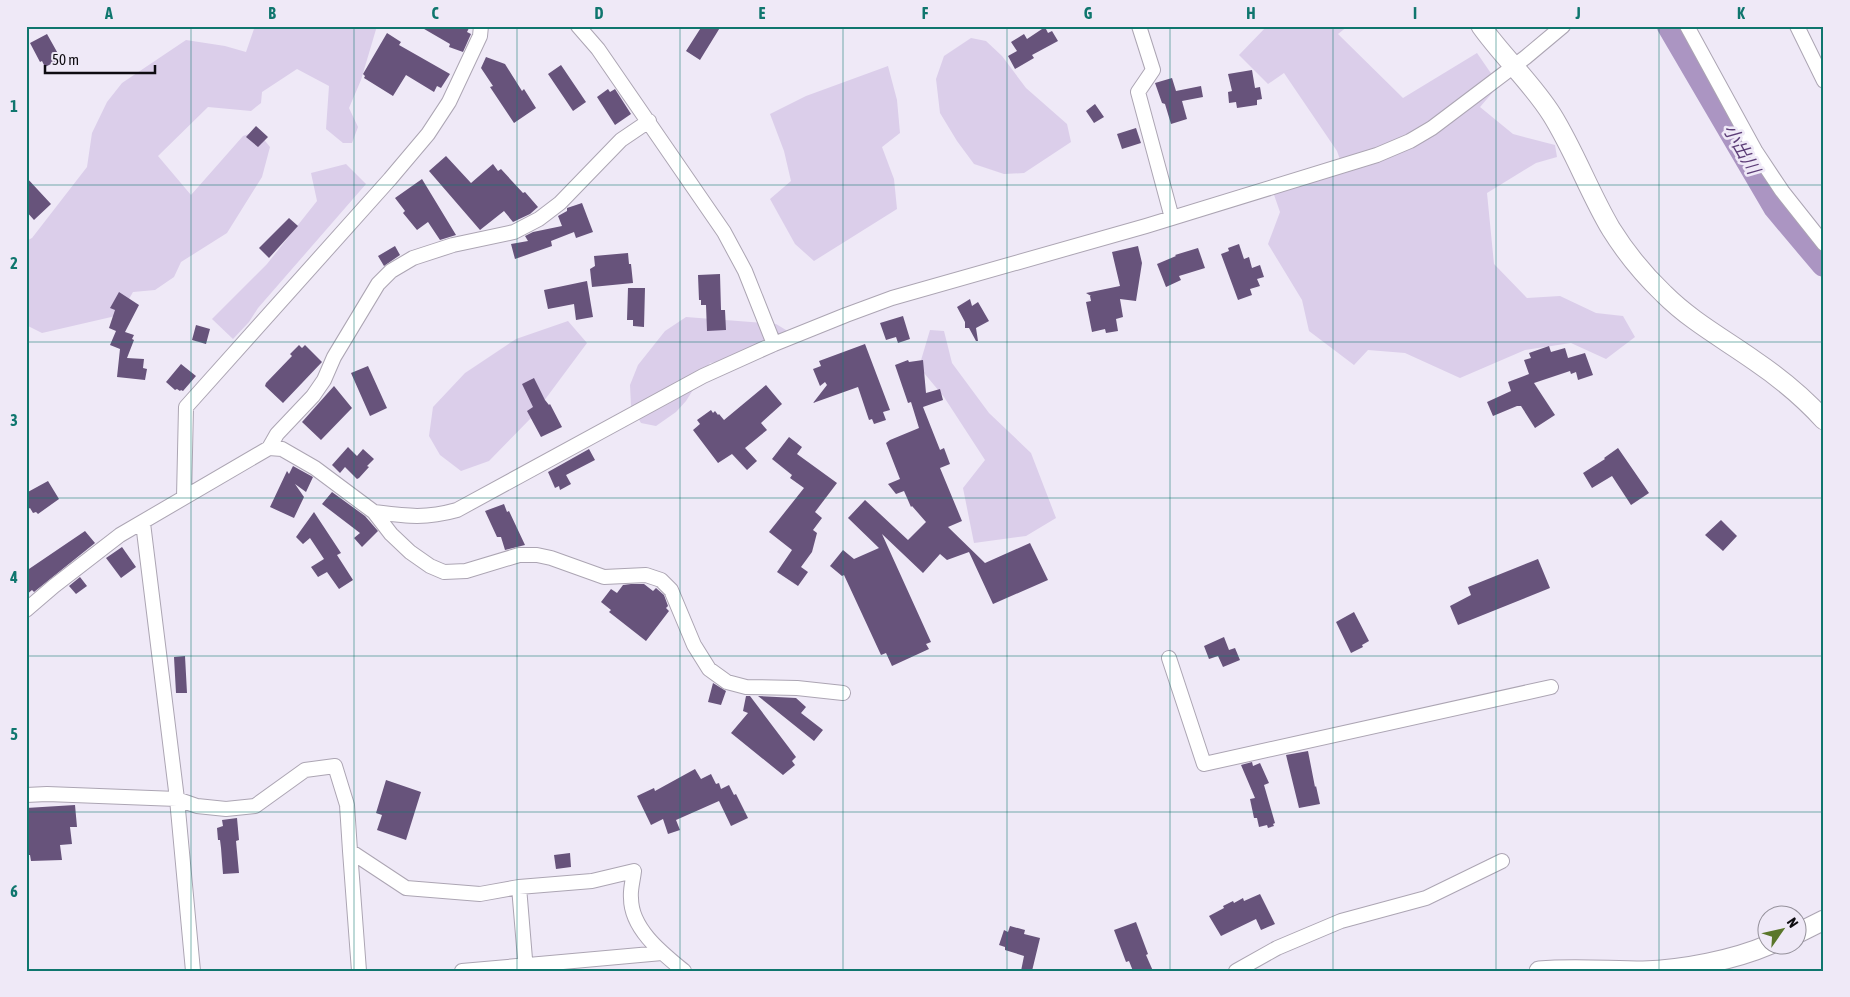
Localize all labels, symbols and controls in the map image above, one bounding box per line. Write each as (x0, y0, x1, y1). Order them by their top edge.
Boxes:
text: A (104, 4, 113, 22)
text: B (268, 4, 276, 22)
text: C (431, 4, 439, 22)
text: D (595, 4, 604, 22)
text: E (759, 4, 766, 22)
text: F (922, 4, 929, 22)
text: G (1084, 4, 1093, 22)
text: H (1246, 4, 1256, 22)
text: I (1413, 4, 1417, 22)
text: J (1574, 4, 1581, 22)
text: K (1737, 4, 1745, 22)
scale bar (45, 42, 155, 74)
text: 50 m (52, 51, 79, 68)
text: 1 (10, 97, 18, 115)
water label: 小出川 (1719, 120, 1766, 179)
text: 2 (10, 254, 18, 272)
text: 3 (10, 411, 18, 429)
text: 4 (9, 568, 18, 586)
text: 5 (10, 725, 18, 743)
text: 6 (10, 882, 18, 900)
north arrow (1758, 904, 1808, 954)
text: N (1784, 915, 1802, 931)

